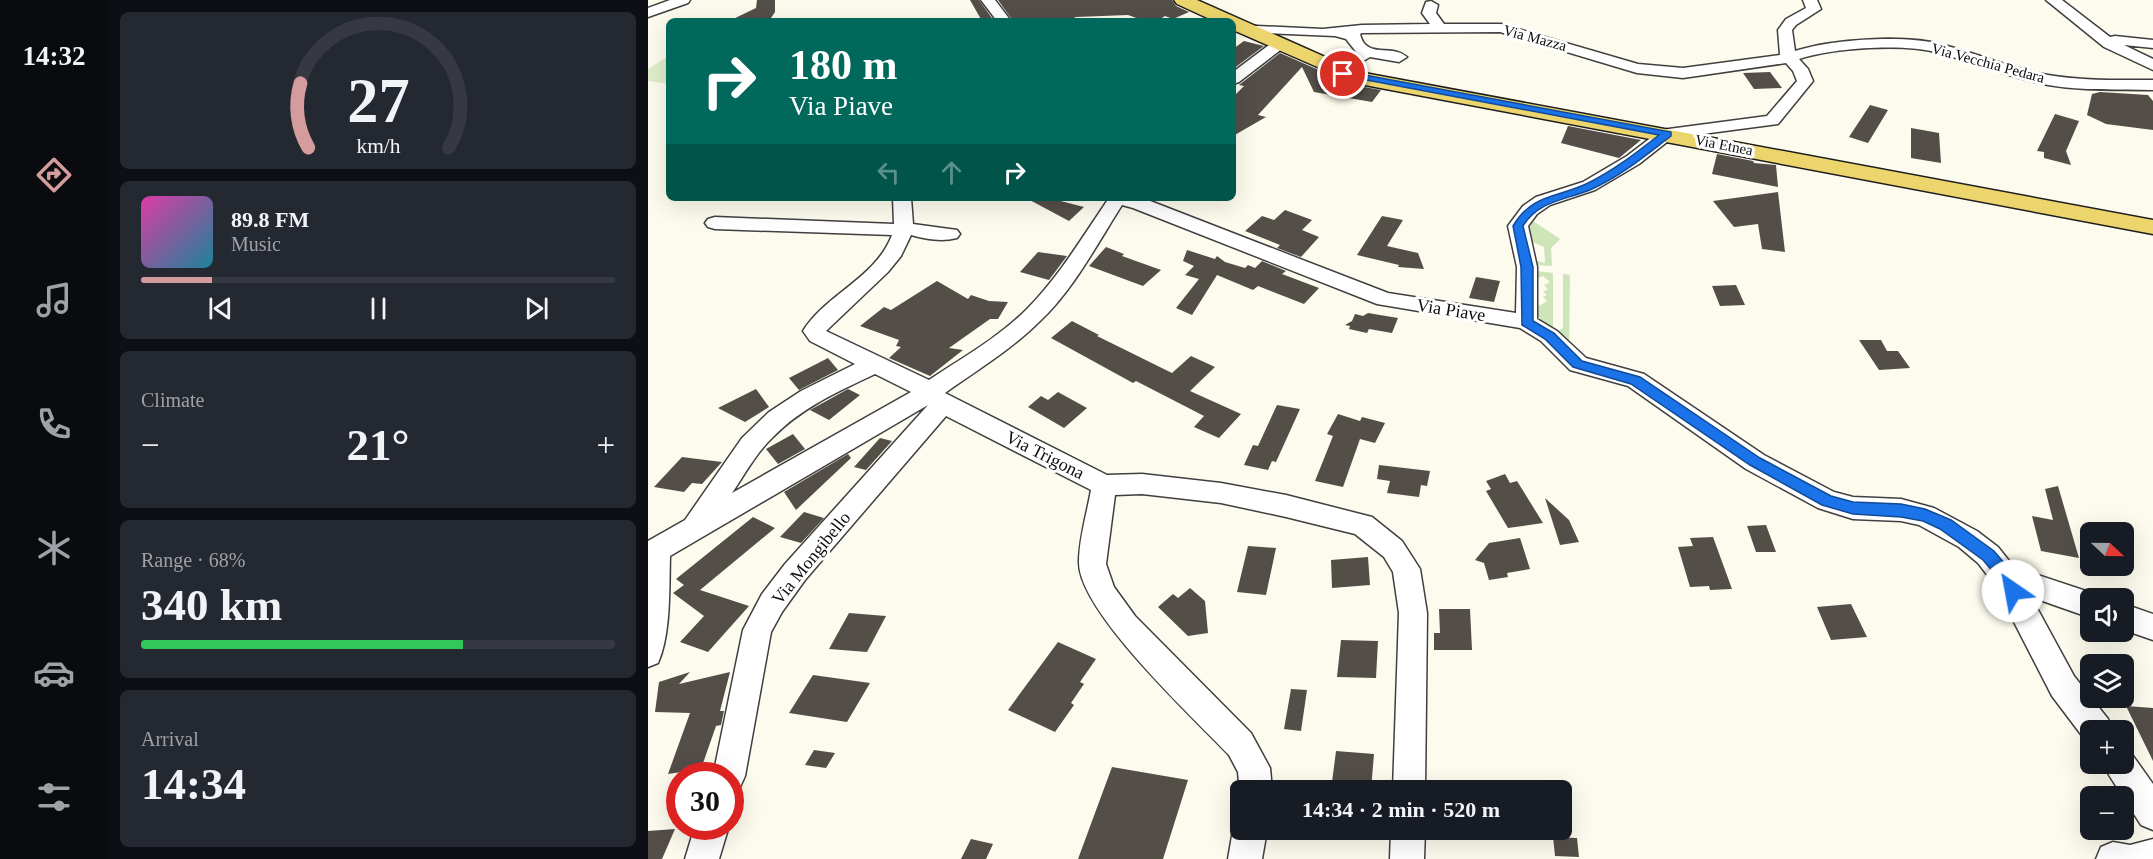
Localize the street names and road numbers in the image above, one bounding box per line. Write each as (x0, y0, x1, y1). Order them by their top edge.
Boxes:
street label: Via Mazza (1502, 22, 1569, 54)
street label: Via Vecchia Pedara (1930, 40, 2047, 86)
street label: Via Etnea (1694, 132, 1755, 159)
street label: Via Piave (1415, 295, 1487, 325)
street label: Via Trigona (1002, 427, 1088, 483)
street label: Via Mongibello (768, 508, 854, 608)

